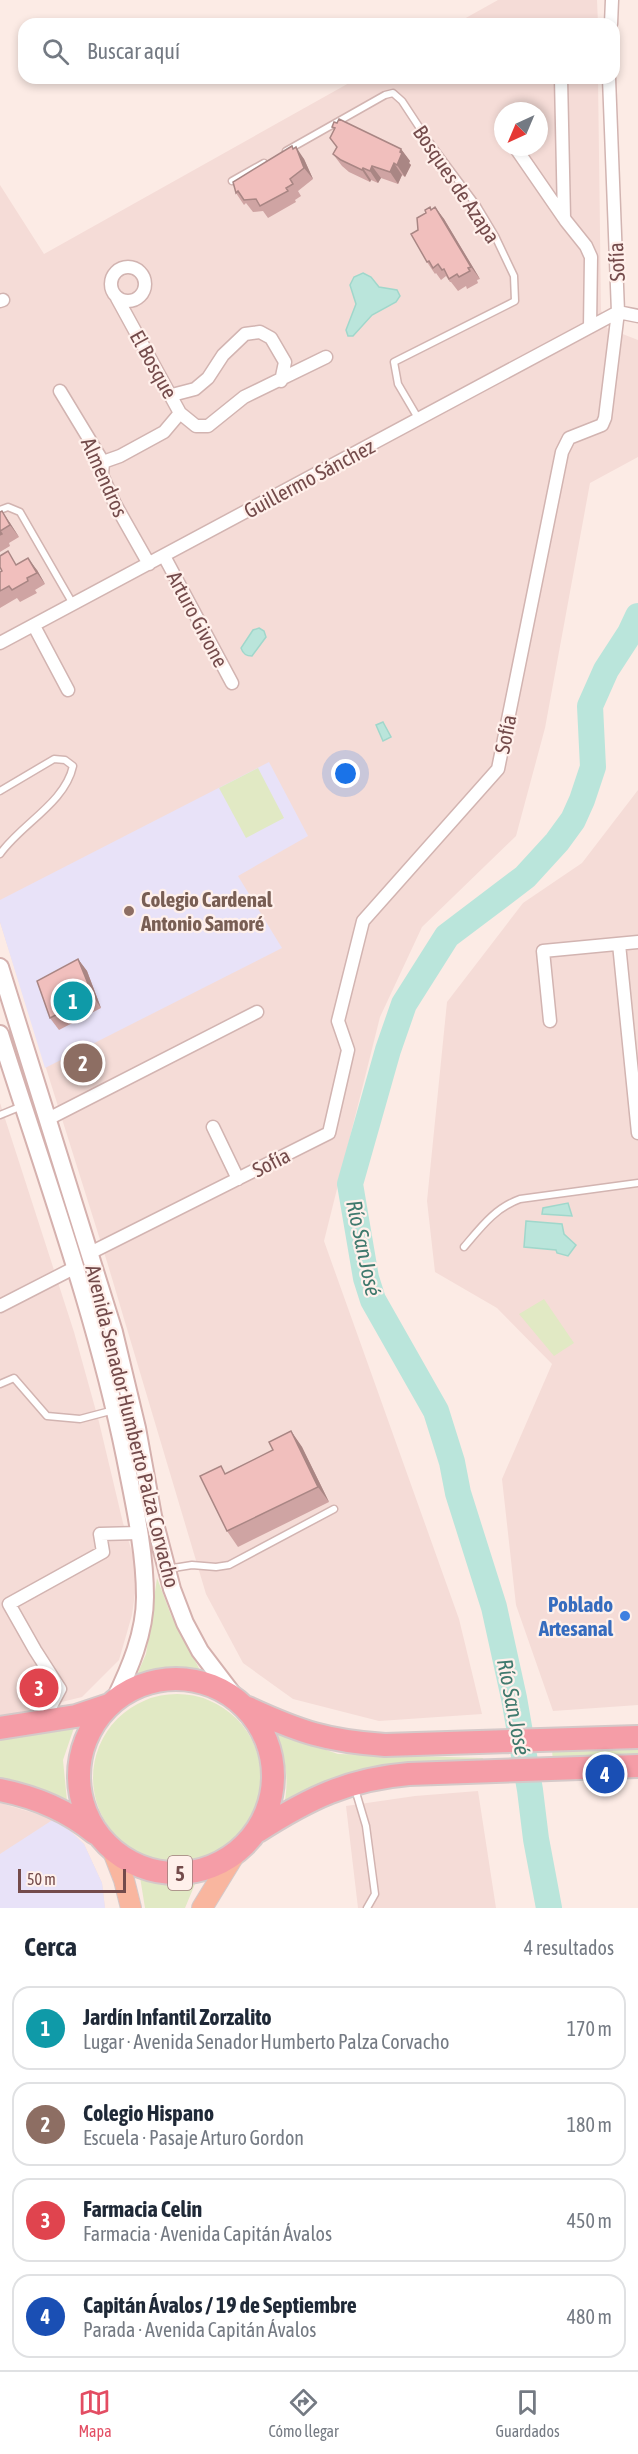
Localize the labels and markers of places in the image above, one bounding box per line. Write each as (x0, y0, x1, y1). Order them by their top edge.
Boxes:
place label: Colegio Cardenal Antonio Samoré (140, 887, 273, 935)
marker: Colegio Cardenal Antonio Samoré (122, 904, 136, 918)
pin: 1 (54, 978, 92, 1024)
pin: 2 (64, 1040, 103, 1086)
place label: Poblado Artesanal (538, 1592, 613, 1640)
marker: Poblado Artesanal (618, 1609, 632, 1623)
pin: 3 (20, 1666, 58, 1710)
pin: 4 (586, 1752, 624, 1796)

